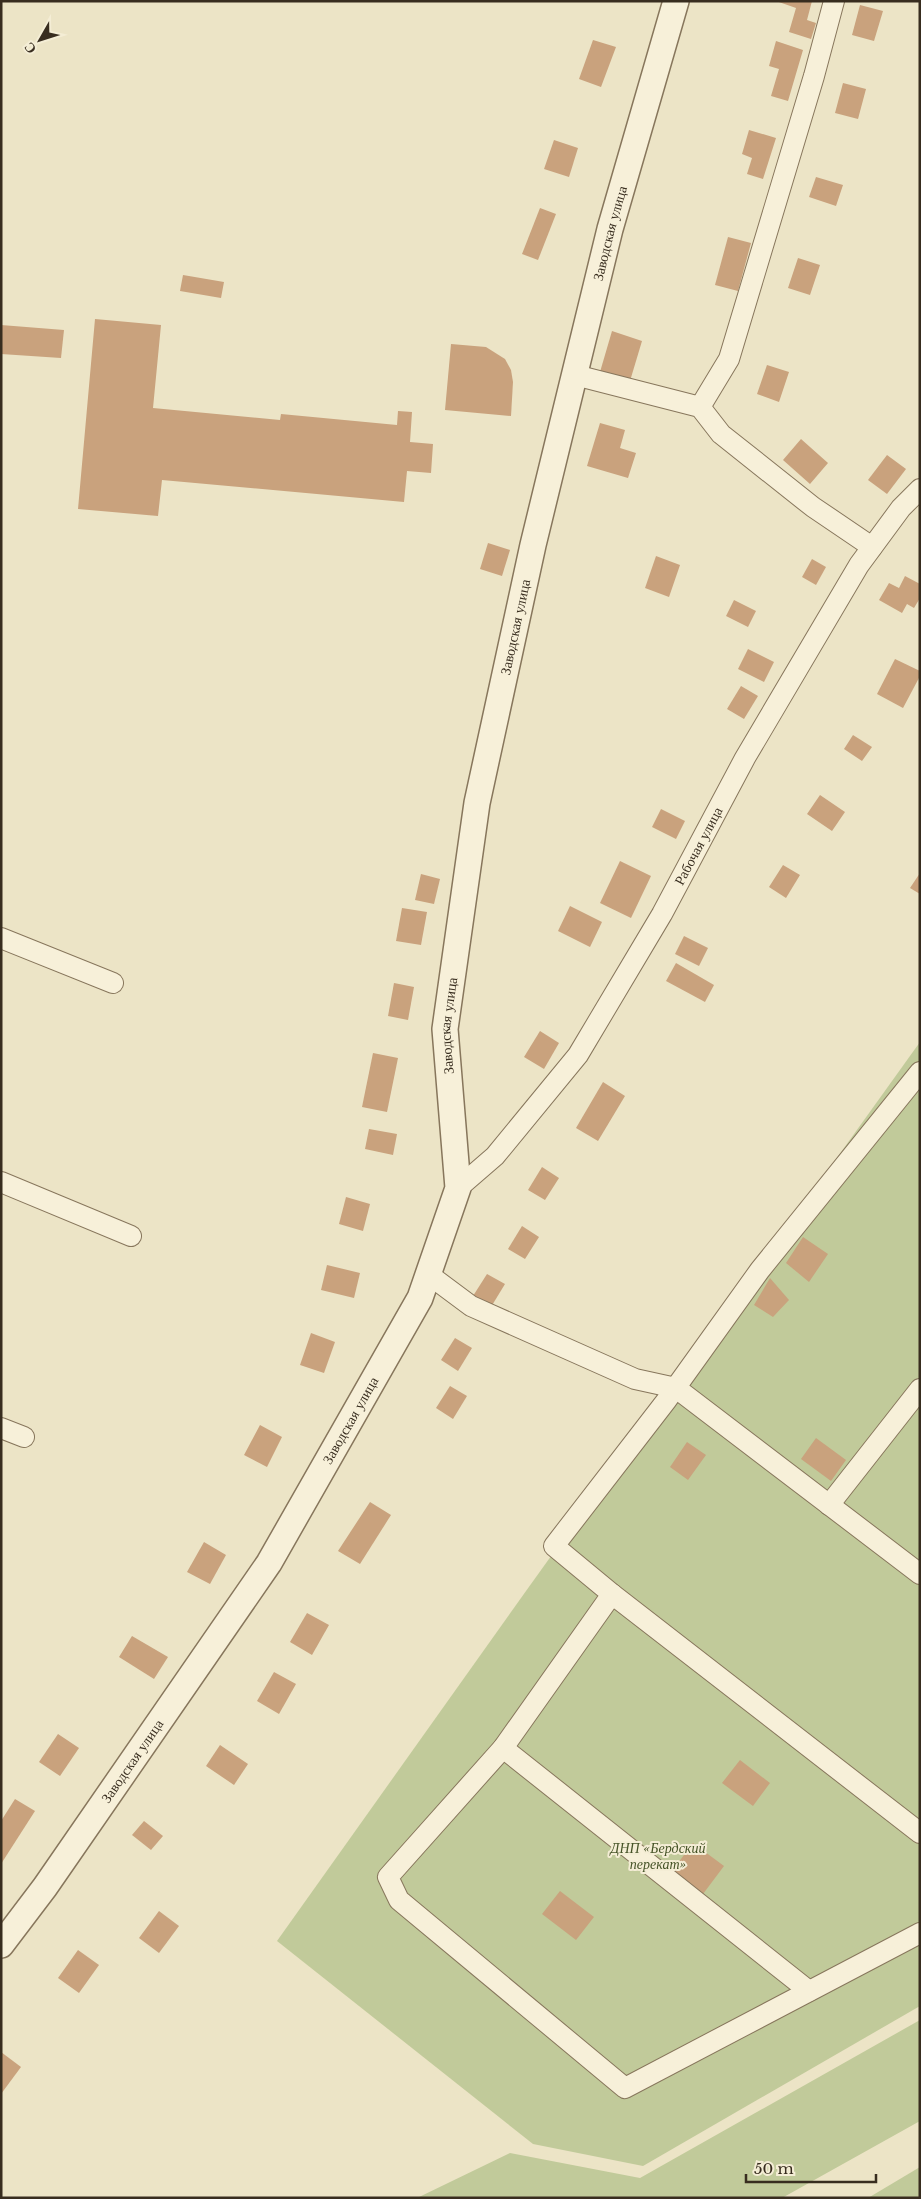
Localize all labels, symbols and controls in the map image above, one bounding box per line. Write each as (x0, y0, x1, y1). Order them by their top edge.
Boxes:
north arrow (15, 15, 65, 65)
text: С (20, 39, 40, 58)
street label: Заводская улица (589, 183, 631, 283)
street label: Заводская улица (496, 577, 535, 677)
street label: Рабочая улица (670, 803, 727, 888)
street label: Заводская улица (436, 975, 461, 1075)
street label: Заводская улица (318, 1373, 383, 1467)
street label: Заводская улица (97, 1715, 168, 1806)
park label: ДНП «Бердский перекат» (609, 1839, 705, 1873)
scale bar (746, 2152, 876, 2184)
text: 50 m (754, 2159, 794, 2178)

